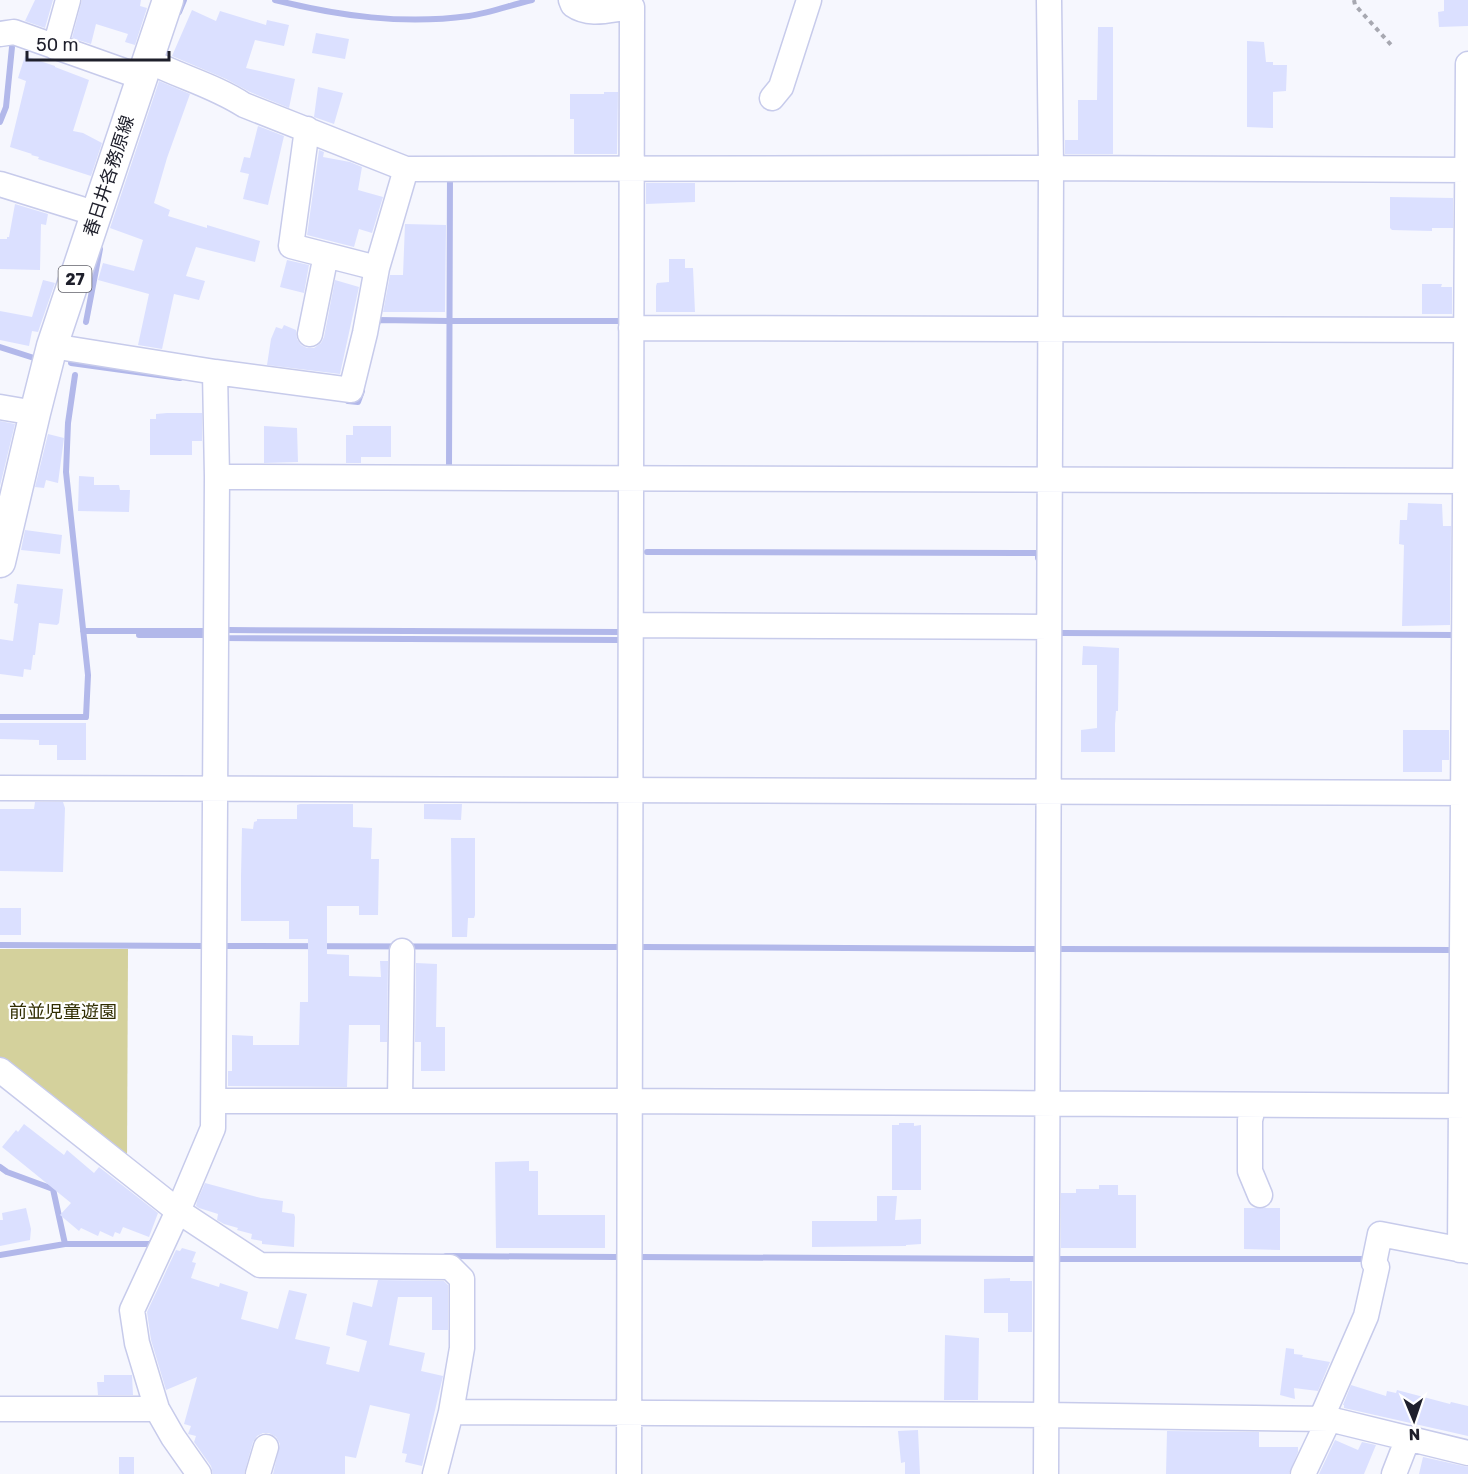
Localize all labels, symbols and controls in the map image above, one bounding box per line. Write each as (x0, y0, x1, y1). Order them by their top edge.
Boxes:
scale bar (27, 24, 170, 62)
text: 50 m (36, 34, 79, 56)
street label: 春日井各務原線 (79, 113, 139, 239)
road number: 27 (58, 266, 92, 292)
park label: 前並児童遊園 (9, 1001, 117, 1023)
north arrow (1384, 1390, 1444, 1450)
text: N (1408, 1425, 1421, 1444)

